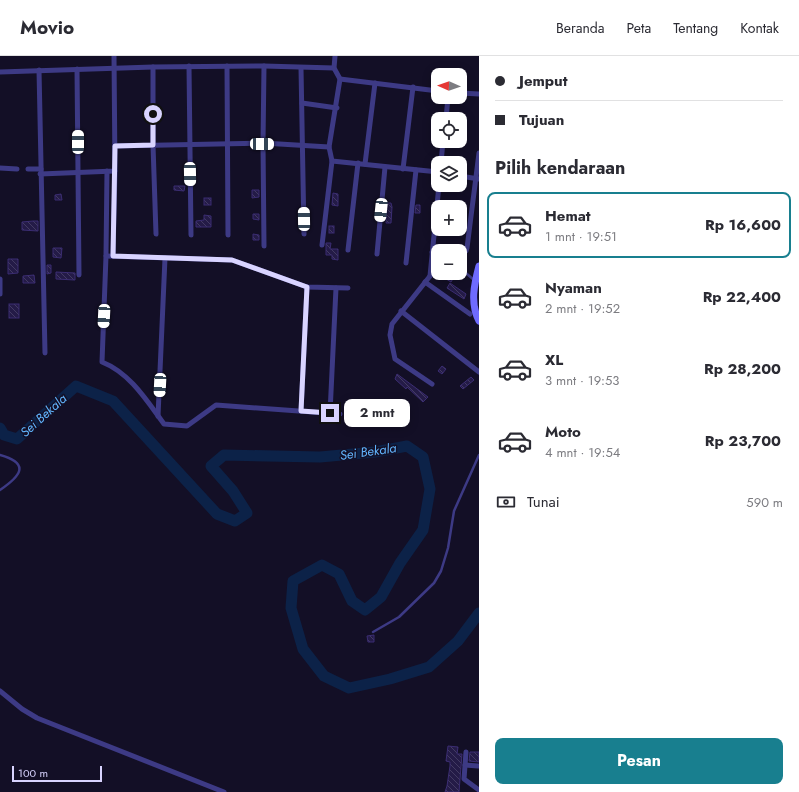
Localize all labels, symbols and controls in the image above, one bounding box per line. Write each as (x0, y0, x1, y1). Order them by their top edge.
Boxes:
text: Movio (20, 14, 74, 41)
text: Beranda (556, 18, 605, 38)
text: Peta (627, 18, 651, 38)
text: Tentang (673, 18, 718, 38)
text: Kontak (740, 18, 779, 38)
north arrow (431, 68, 467, 104)
map controls (431, 68, 467, 280)
text: Jemput (519, 70, 568, 92)
route start (144, 105, 162, 123)
text: Tujuan (519, 109, 564, 131)
button: locate (431, 112, 467, 148)
car (72, 130, 84, 154)
car (250, 138, 274, 150)
text: Pilih kendaraan (495, 155, 625, 181)
button: layers (431, 156, 467, 192)
car (184, 162, 196, 186)
car (374, 197, 388, 223)
button: + (431, 200, 467, 236)
text: Hemat (545, 205, 591, 227)
car (298, 207, 310, 231)
icon: car (497, 207, 533, 243)
text: Rp 16,600 (705, 214, 781, 236)
text: 1 mnt · 19:51 (545, 227, 617, 246)
button: − (431, 244, 467, 280)
text: Nyaman (545, 277, 602, 299)
icon: car (497, 279, 533, 315)
text: Rp 22,400 (703, 286, 781, 308)
text: 2 mnt · 19:52 (545, 299, 620, 318)
car (97, 304, 111, 328)
text: XL (545, 349, 563, 371)
icon: car (497, 351, 533, 387)
text: Rp 28,200 (704, 358, 781, 380)
text: 3 mnt · 19:53 (545, 371, 619, 390)
car (153, 373, 167, 397)
water label: Sei Bekala (16, 389, 71, 441)
callout: 2 mnt (344, 399, 410, 427)
text: 2 mnt (360, 403, 394, 422)
route end (321, 404, 339, 422)
text: Moto (545, 421, 581, 443)
icon: car (497, 423, 533, 459)
text: Rp 23,700 (705, 430, 781, 452)
water label: Sei Bekala (339, 438, 398, 465)
text: 4 mnt · 19:54 (545, 443, 620, 462)
icon: cash (495, 491, 517, 513)
text: Tunai (527, 491, 560, 513)
text: 590 m (746, 493, 783, 512)
button: Pesan (495, 738, 783, 784)
scale bar (12, 764, 102, 783)
text: 100 m (18, 765, 48, 781)

